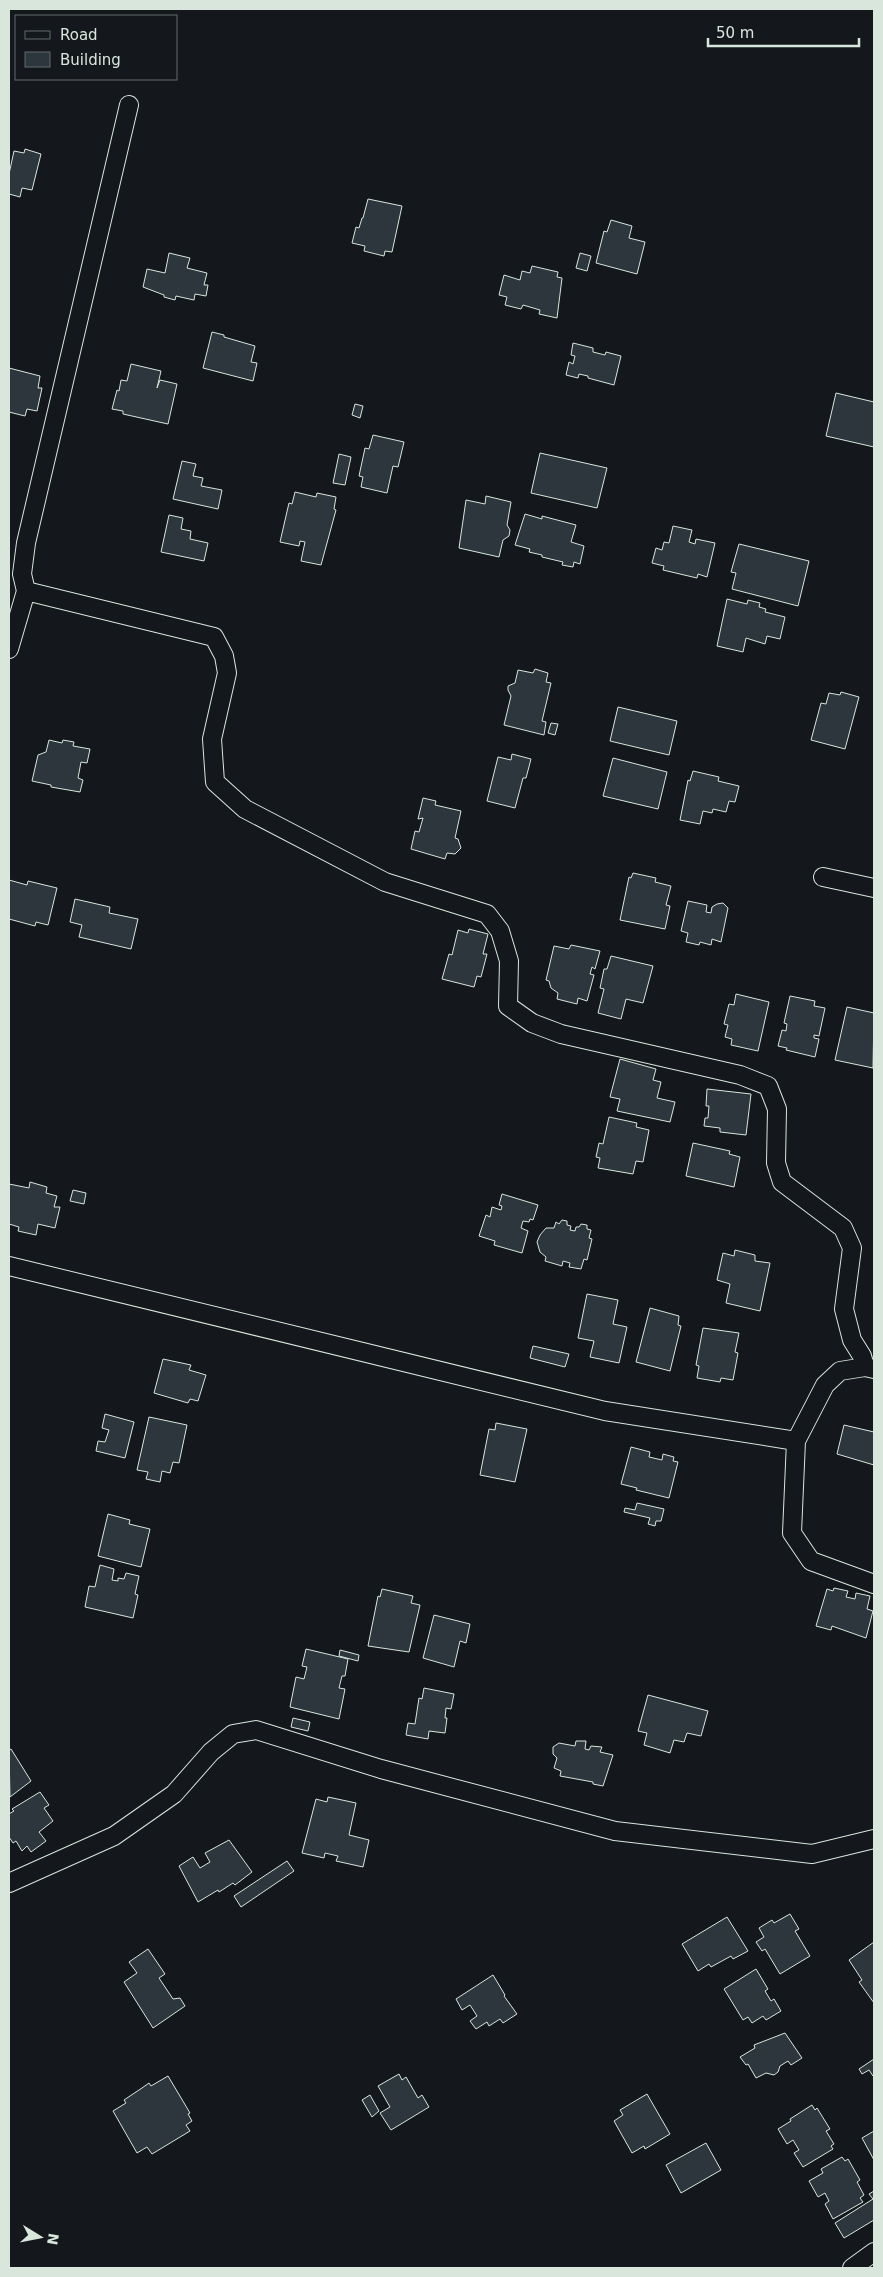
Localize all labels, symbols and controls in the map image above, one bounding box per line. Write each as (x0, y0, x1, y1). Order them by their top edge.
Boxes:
legend (15, 15, 178, 80)
scale bar (708, 15, 859, 47)
text: 50 m (716, 24, 754, 42)
text: Road (60, 26, 98, 44)
text: Building (60, 51, 121, 69)
north arrow (15, 2212, 65, 2262)
text: N (44, 2232, 62, 2246)

